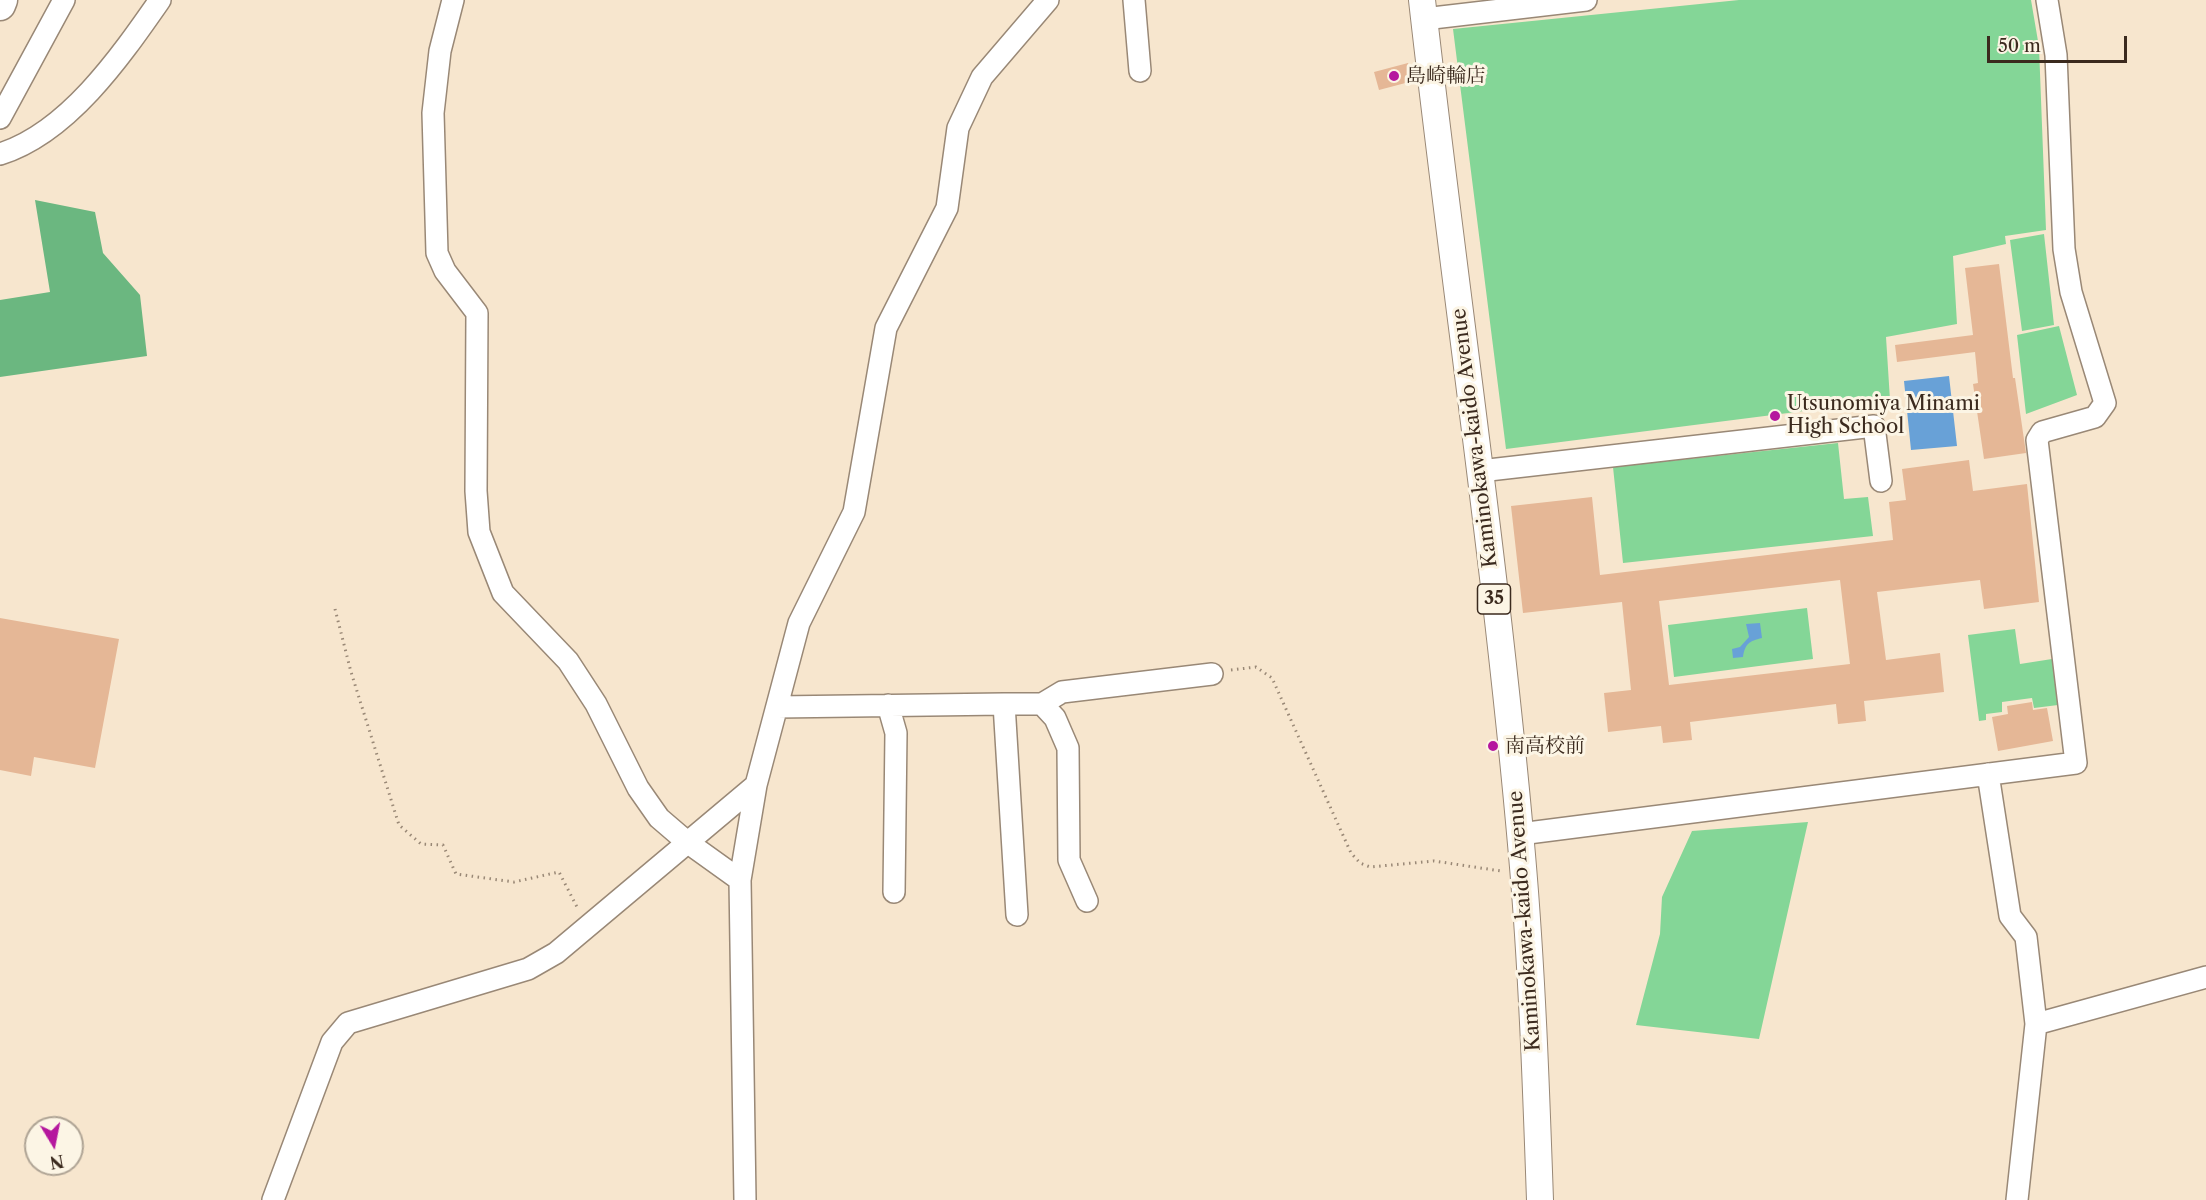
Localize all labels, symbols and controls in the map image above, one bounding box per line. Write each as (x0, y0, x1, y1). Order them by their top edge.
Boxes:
scale bar (1990, 24, 2130, 62)
text: 50 m (1998, 35, 2041, 57)
place label: 島崎輪店 (1406, 64, 1486, 88)
marker: 島崎輪店 (1387, 69, 1401, 83)
street label: Kaminokawa-kaido Avenue (1447, 307, 1503, 569)
place label: Utsunomiya Minami High School (1787, 392, 1980, 439)
marker: Utsunomiya Minami High School (1768, 409, 1782, 423)
road number: 35 (1478, 584, 1510, 614)
place label: 南高校前 (1505, 734, 1585, 758)
marker: 南高校前 (1486, 739, 1500, 753)
street label: Kaminokawa-kaido Avenue (1504, 790, 1546, 1052)
north arrow (24, 1116, 84, 1176)
text: N (48, 1151, 65, 1173)

